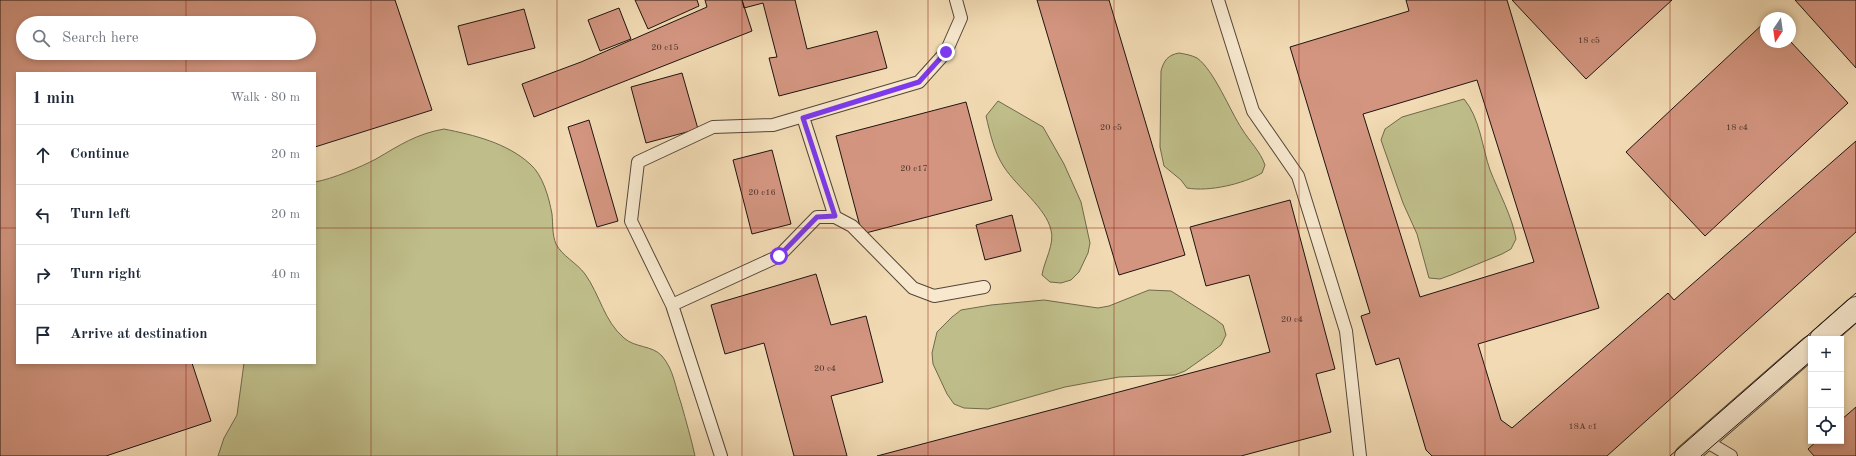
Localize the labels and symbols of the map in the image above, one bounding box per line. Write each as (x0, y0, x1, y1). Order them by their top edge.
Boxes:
north arrow (1760, 12, 1796, 48)
house number: 18 с5 (1578, 36, 1600, 45)
house number: 20 с15 (651, 43, 679, 52)
route end (937, 43, 955, 61)
house number: 20 с5 (1100, 123, 1122, 132)
house number: 18 с4 (1726, 123, 1748, 132)
house number: 20 с17 (900, 164, 928, 173)
house number: 20 с16 (748, 188, 776, 197)
route start (770, 247, 788, 265)
house number: 20 c4 (1281, 315, 1303, 324)
house number: 20 c4 (814, 364, 836, 373)
house number: 18А с1 (1569, 422, 1597, 431)

